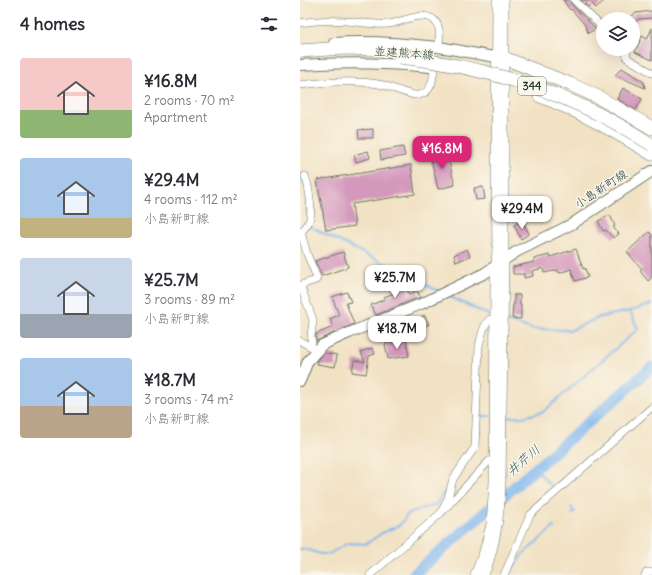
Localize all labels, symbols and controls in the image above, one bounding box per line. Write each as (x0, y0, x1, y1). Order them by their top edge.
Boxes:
map controls (596, 12, 640, 56)
button: layers (596, 12, 640, 56)
text: 4 homes (20, 13, 85, 35)
icon: filters (258, 13, 280, 35)
street label: 並建熊本線 (374, 43, 434, 62)
text: ¥16.8M (144, 70, 198, 92)
icon: home (52, 74, 100, 122)
road number: 344 (518, 77, 546, 95)
text: 2 rooms · 70 m² (144, 92, 235, 109)
text: Apartment (144, 109, 207, 126)
pin: ¥16.8M (409, 136, 475, 170)
text: ¥16.8M (421, 140, 463, 157)
street label: 小島新町線 (571, 166, 630, 211)
text: ¥29.4M (144, 169, 200, 191)
icon: home (52, 174, 100, 222)
text: 4 rooms · 112 m² (144, 191, 238, 208)
pin: ¥29.4M (489, 196, 555, 230)
text: ¥29.4M (501, 200, 543, 217)
text: 小島新町線 (144, 210, 209, 227)
pin: ¥25.7M (362, 265, 428, 299)
text: ¥25.7M (144, 269, 199, 291)
text: ¥25.7M (374, 269, 416, 286)
icon: home (52, 274, 100, 322)
text: 3 rooms · 89 m² (144, 291, 235, 308)
text: 小島新町線 (144, 310, 209, 327)
pin: ¥18.7M (364, 316, 430, 350)
text: ¥18.7M (377, 320, 417, 337)
text: ¥18.7M (144, 369, 196, 391)
icon: home (52, 374, 100, 422)
text: 3 rooms · 74 m² (144, 391, 234, 408)
text: 小島新町線 (144, 410, 209, 427)
water label: 井芹川 (503, 441, 544, 480)

